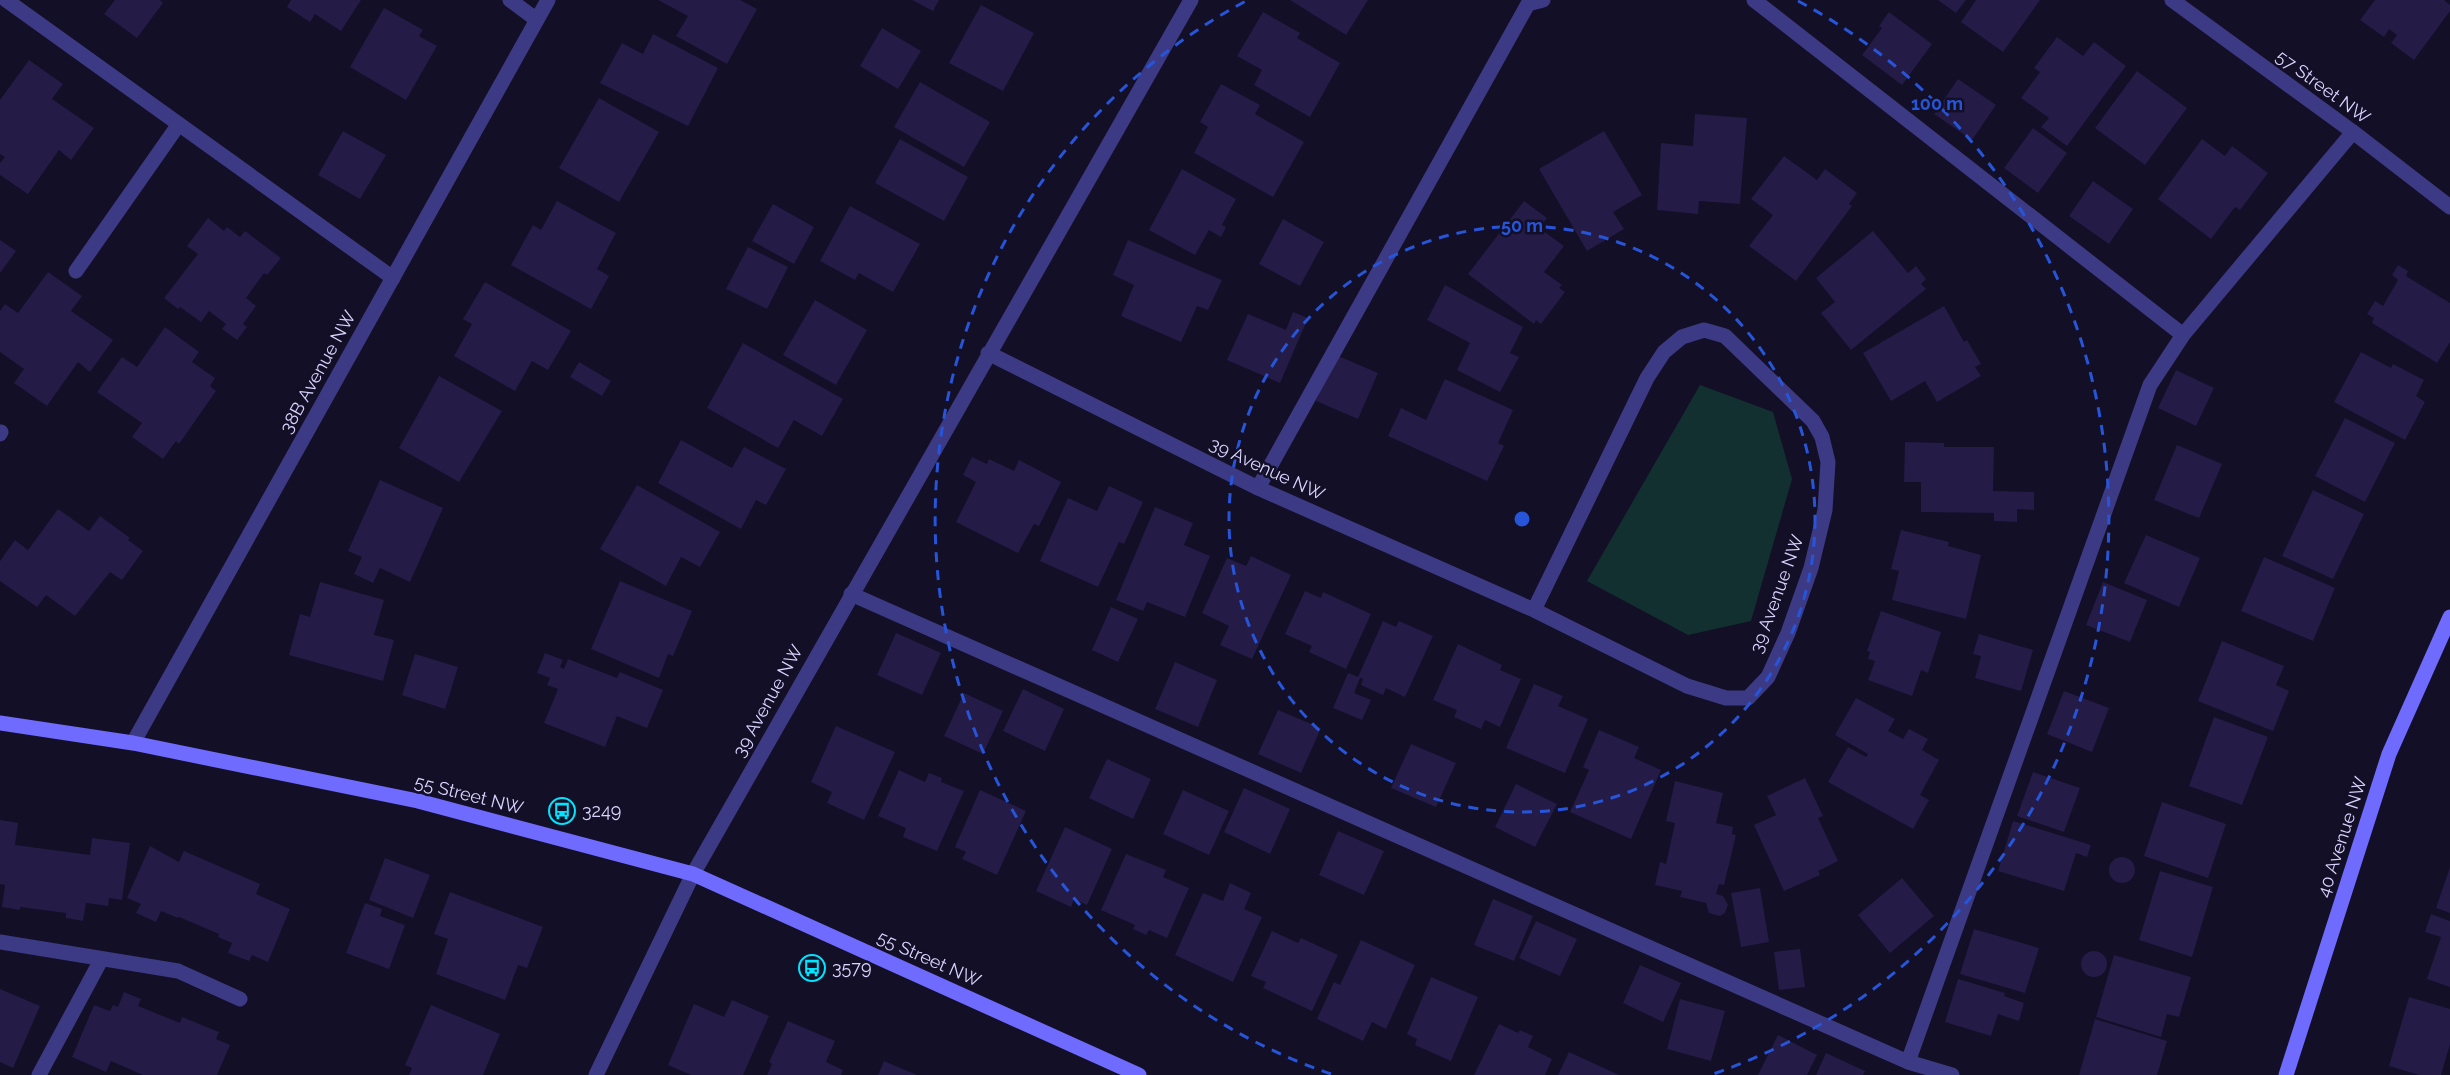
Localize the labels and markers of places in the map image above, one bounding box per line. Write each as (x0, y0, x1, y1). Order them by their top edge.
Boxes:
centre of rings (1512, 509, 1532, 529)
bus stop icon: 3249 (547, 796, 577, 826)
place label: 3249 (582, 800, 621, 821)
bus stop icon: 3579 (797, 953, 827, 983)
place label: 3579 (832, 957, 872, 978)

